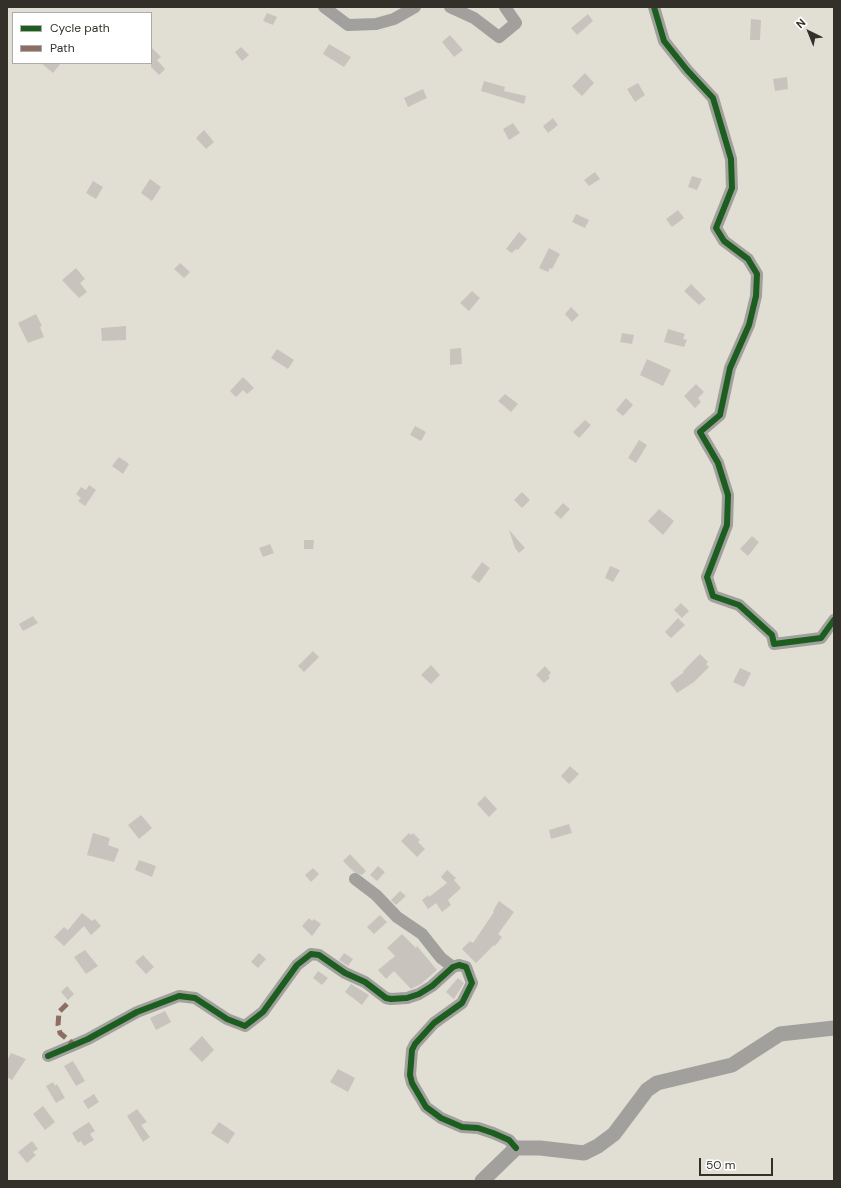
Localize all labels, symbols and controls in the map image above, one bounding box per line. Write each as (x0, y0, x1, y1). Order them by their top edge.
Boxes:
legend (12, 12, 152, 64)
north arrow (789, 12, 829, 52)
text: N (793, 15, 809, 31)
text: Cycle path (50, 20, 110, 36)
text: Path (50, 40, 75, 56)
scale bar (701, 1150, 775, 1176)
text: 50 m (706, 1157, 735, 1173)

